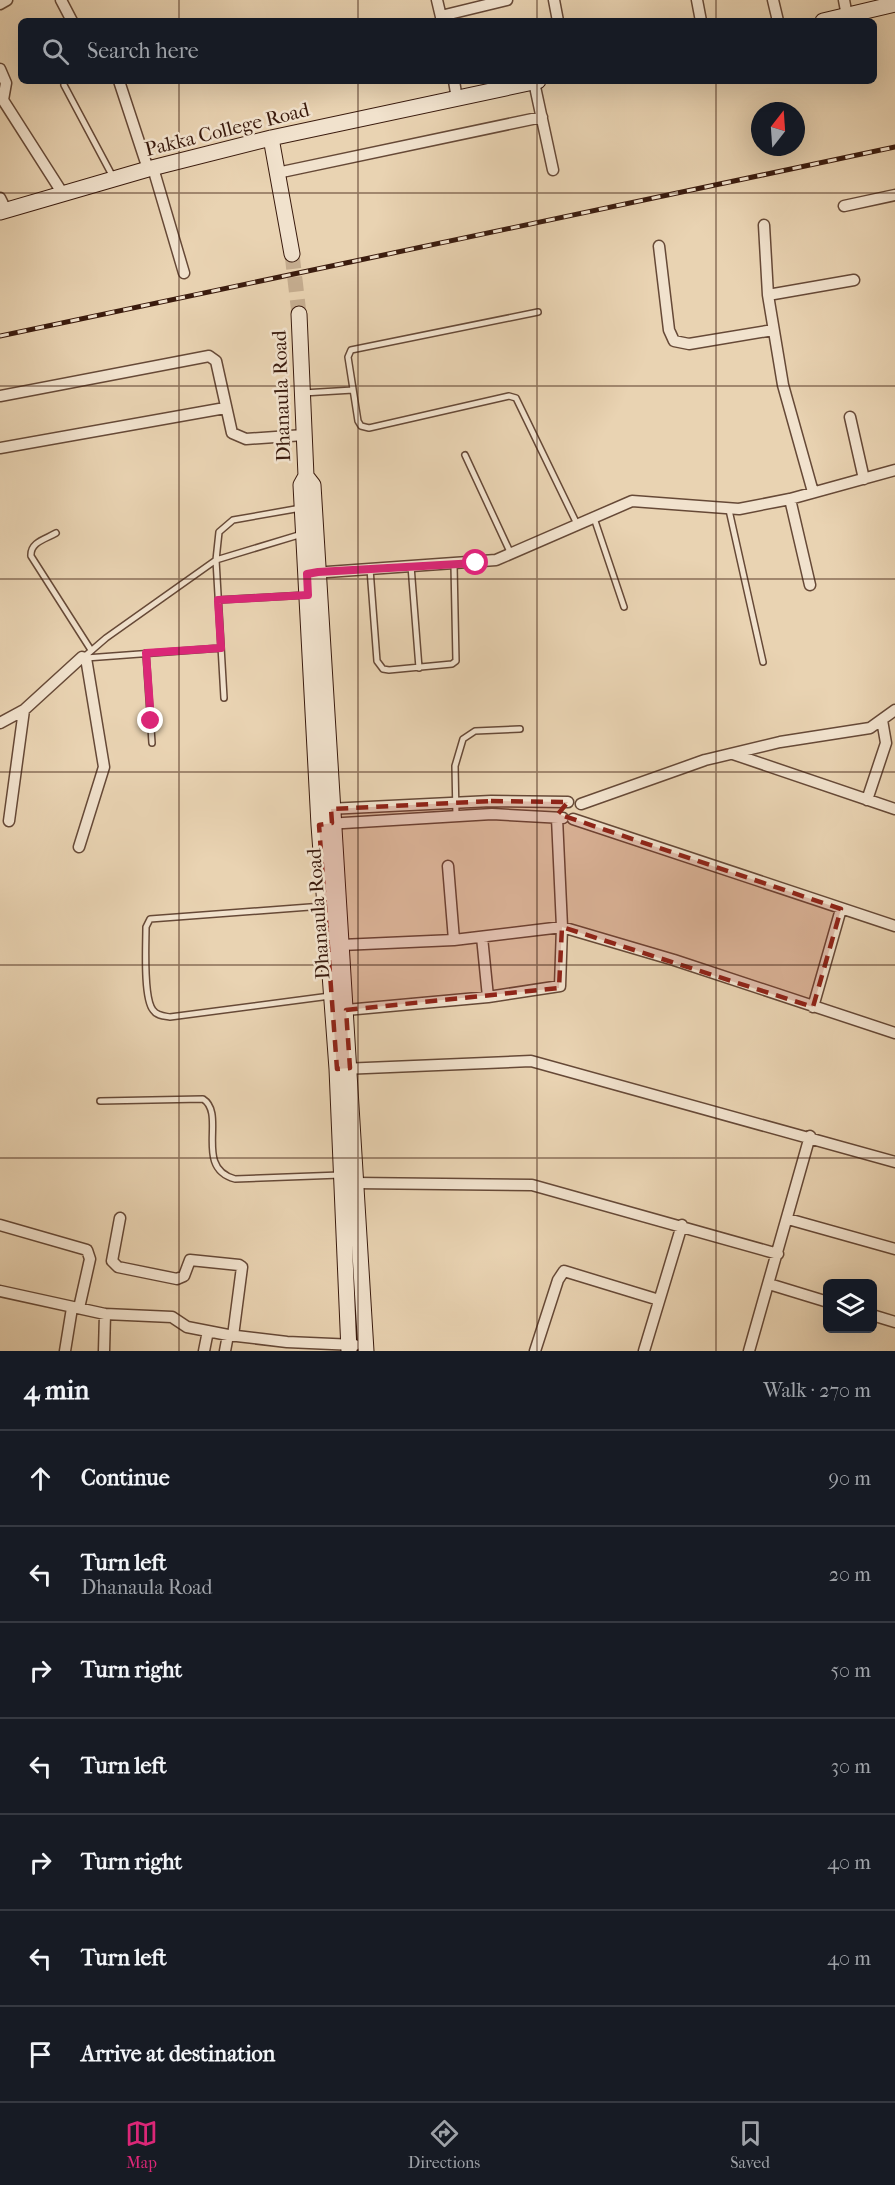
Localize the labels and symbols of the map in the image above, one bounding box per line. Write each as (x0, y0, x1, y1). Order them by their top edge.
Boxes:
street label: Pakka College Road (142, 98, 313, 161)
north arrow (751, 102, 805, 156)
street label: Dhanaula Road (268, 329, 295, 462)
route start (462, 549, 488, 575)
route end (137, 707, 163, 733)
street label: Dhanaula Road (302, 846, 335, 980)

